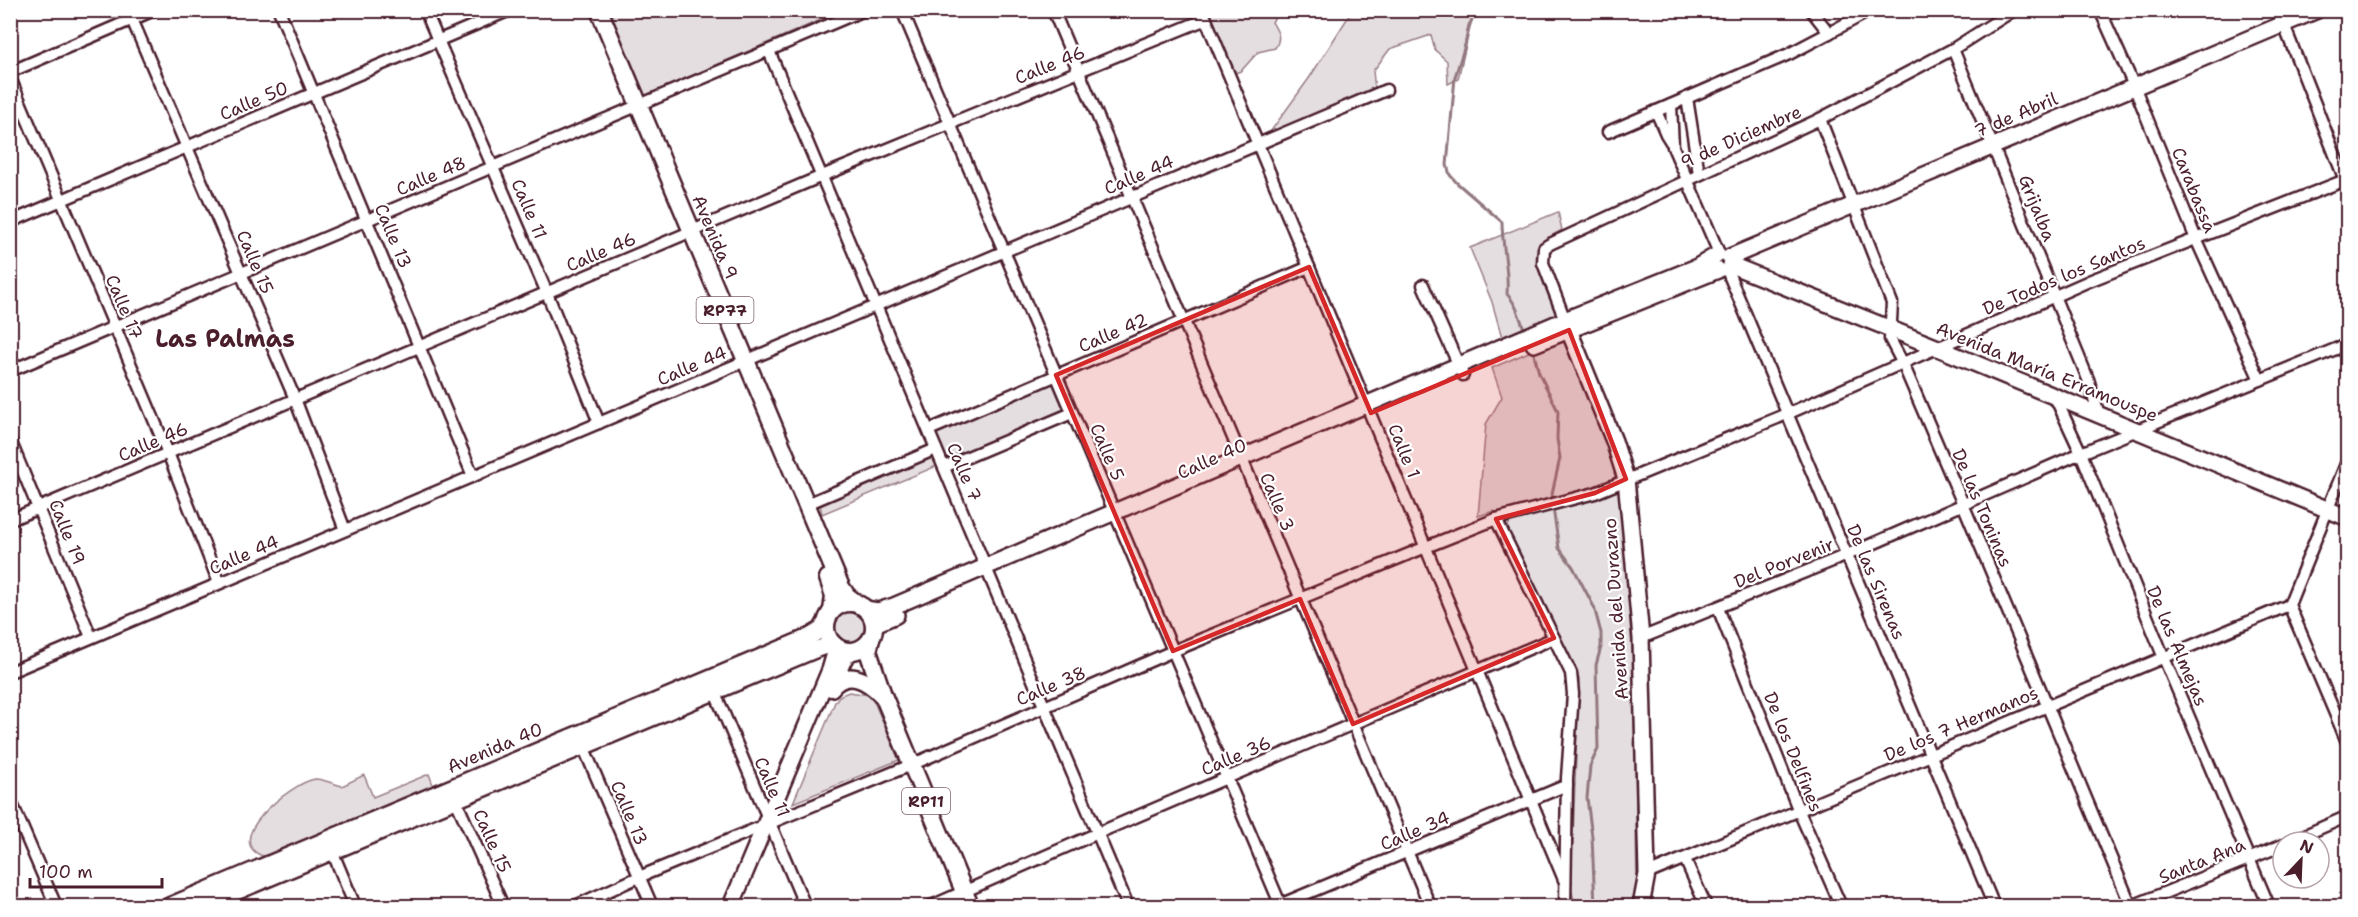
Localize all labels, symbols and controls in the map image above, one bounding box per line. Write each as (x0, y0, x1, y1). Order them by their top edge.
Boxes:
street label: Calle 46 (1011, 40, 1089, 90)
street label: Calle 50 (216, 76, 292, 126)
street label: 7 de Abril (1971, 87, 2062, 143)
street label: 9 de Diciembre (1677, 100, 1805, 174)
street label: Carabassa (2166, 144, 2222, 236)
street label: Calle 44 (1100, 150, 1178, 200)
street label: Calle 48 (392, 151, 470, 201)
street label: Grijalba (2013, 171, 2061, 245)
street label: Calle 11 (506, 175, 552, 243)
street label: Avenida 9 (687, 191, 743, 283)
street label: Calle 13 (369, 200, 417, 272)
street label: Calle 15 (231, 226, 279, 298)
street label: Calle 46 (562, 227, 640, 277)
street label: De Todos los Santos (1979, 231, 2149, 321)
street label: Calle 17 (100, 271, 148, 343)
road number: RP77 (696, 297, 754, 323)
street label: Calle 42 (1075, 308, 1151, 358)
street label: Avenida María Erramouspe (1932, 316, 2162, 428)
district label: Las Palmas (155, 323, 295, 355)
street label: Calle 44 (653, 341, 731, 391)
street label: Calle 46 (114, 417, 192, 467)
street label: Calle 5 (1084, 420, 1130, 484)
street label: Calle 1 (1382, 420, 1426, 482)
street label: Calle 40 (1173, 433, 1251, 485)
street label: Calle 7 (941, 439, 987, 505)
street label: De las Toninas (1946, 445, 2018, 571)
street label: Calle 3 (1254, 469, 1300, 535)
street label: Calle 19 (43, 496, 91, 568)
street label: Avenida del Durazno (1598, 517, 1634, 701)
street label: De las Sirenas (1841, 521, 1911, 643)
street label: Calle 44 (205, 530, 283, 580)
street label: Del Porvenir (1730, 532, 1838, 594)
street label: De las Almejas (2141, 582, 2213, 710)
street label: Calle 38 (1012, 661, 1090, 711)
street label: De los 7 Hermanos (1880, 681, 2042, 767)
street label: De los Delfines (1758, 688, 1828, 816)
street label: Avenida 40 (444, 717, 546, 779)
street label: Calle 36 (1197, 731, 1275, 781)
street label: Calle 11 (749, 753, 795, 821)
street label: Calle 13 (605, 777, 653, 849)
road number: RP11 (902, 788, 950, 814)
street label: Calle 15 (467, 805, 517, 877)
street label: Calle 34 (1377, 806, 1453, 856)
north arrow (2271, 830, 2331, 890)
street label: Santa Ana (2155, 833, 2249, 889)
text: N (2297, 835, 2317, 859)
scale bar (30, 851, 162, 889)
text: 100 m (39, 860, 93, 884)

